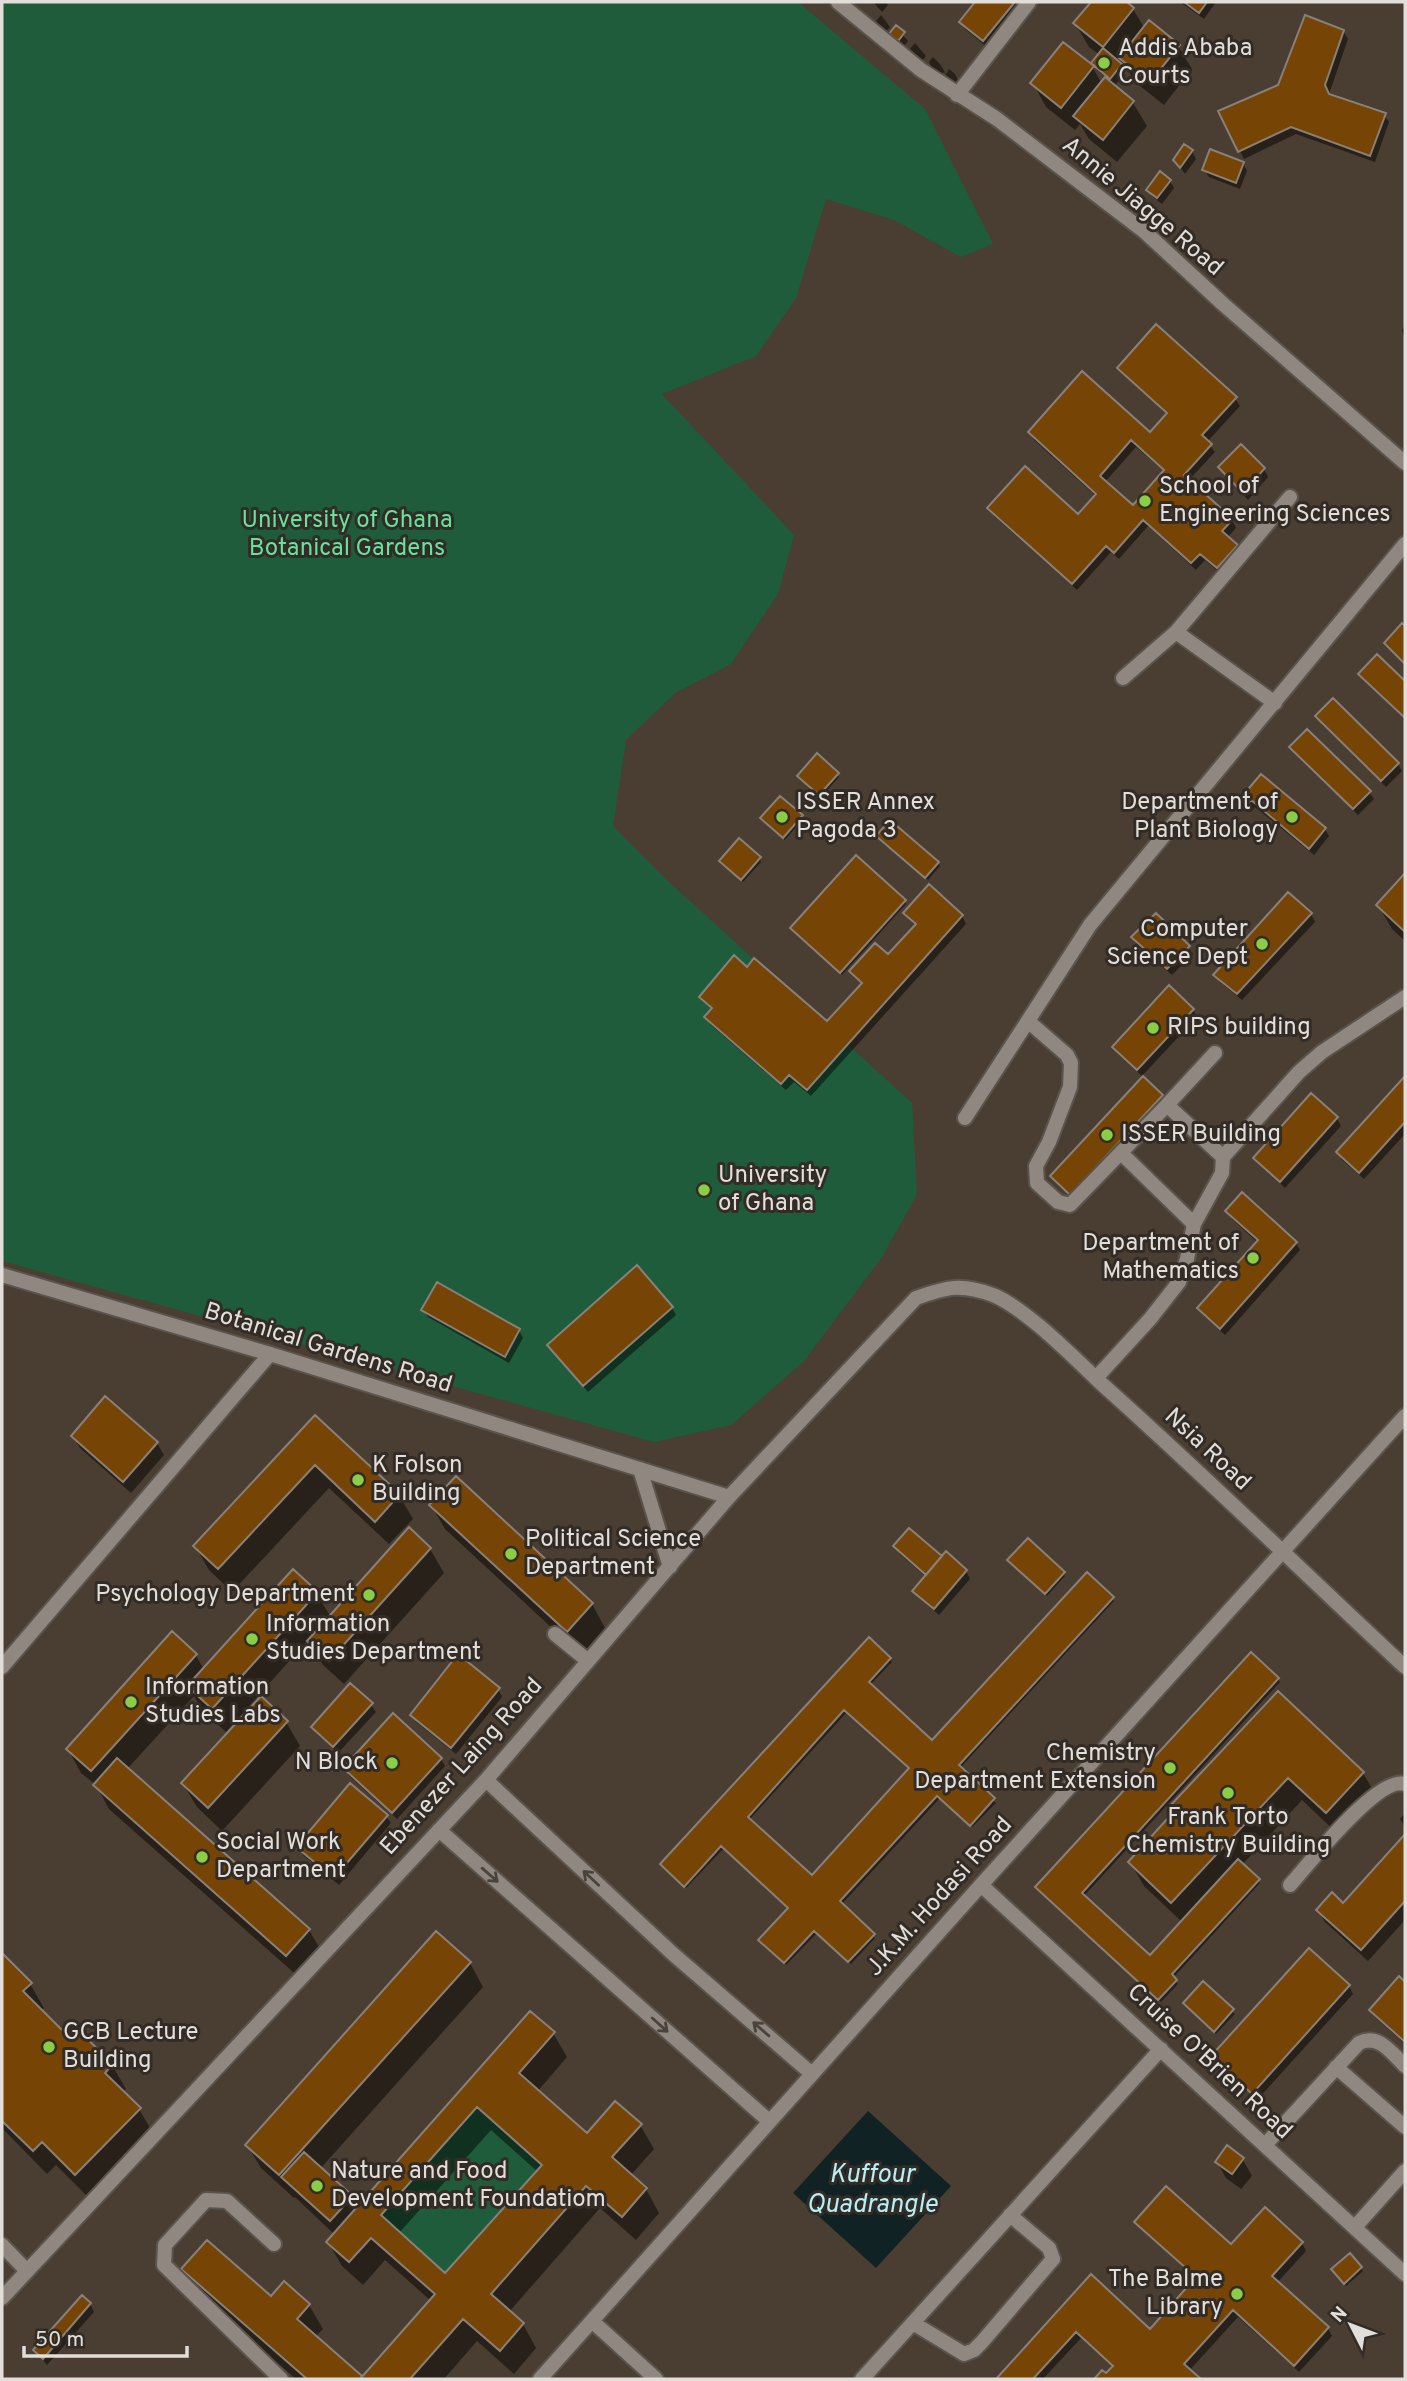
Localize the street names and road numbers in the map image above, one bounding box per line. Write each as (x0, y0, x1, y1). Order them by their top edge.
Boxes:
street label: Annie Jiagge Road (1055, 131, 1229, 283)
street label: Botanical Gardens Road (200, 1297, 456, 1401)
street label: Nsia Road (1157, 1402, 1257, 1498)
street label: Ebenezer Laing Road (374, 1672, 550, 1862)
street label: J.K.M. Hodasi Road (860, 1811, 1020, 1983)
street label: Cruise O'Brien Road (1120, 1978, 1298, 2146)

